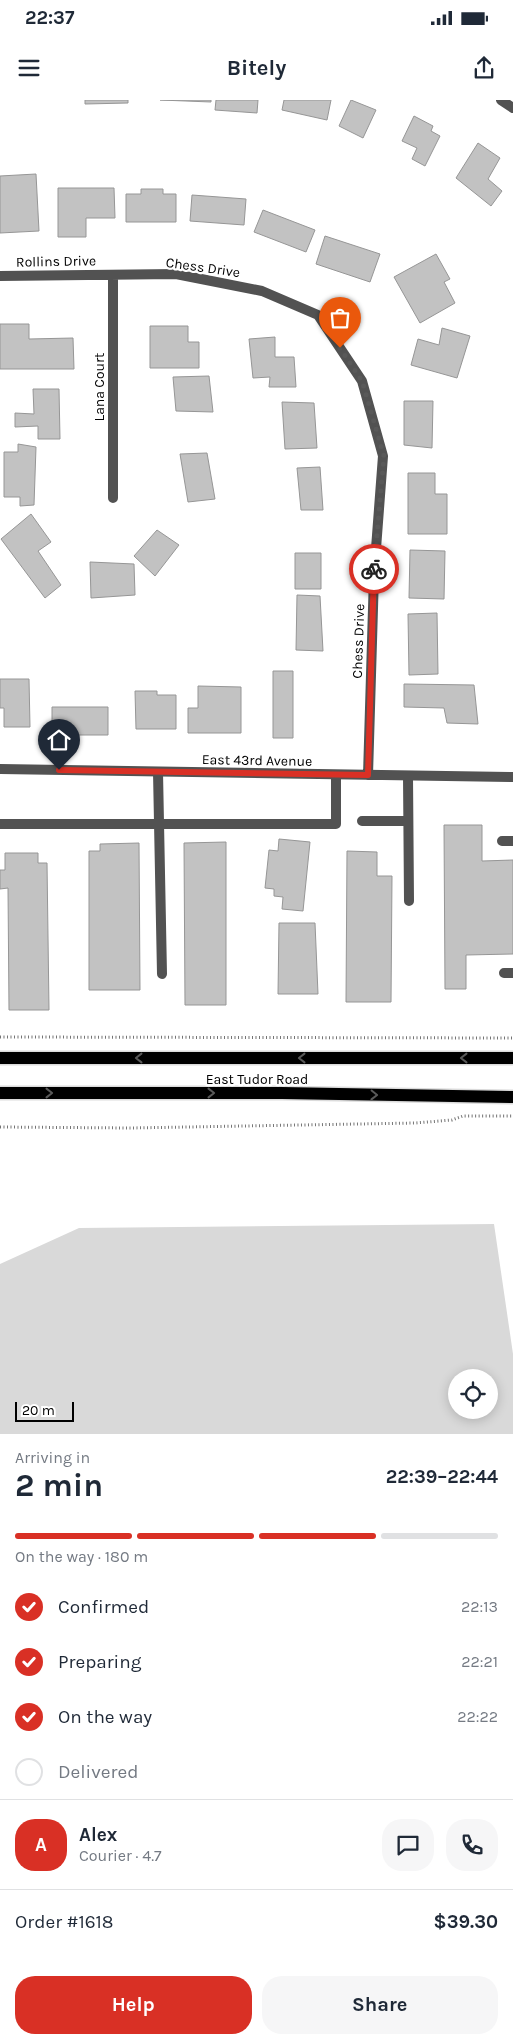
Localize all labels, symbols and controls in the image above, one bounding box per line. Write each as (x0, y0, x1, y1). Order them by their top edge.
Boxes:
text: 22:37 (25, 7, 74, 29)
icon: menu (15, 54, 43, 82)
icon: share (470, 54, 498, 82)
text: Bitely (227, 55, 286, 81)
street label: Rollins Drive (16, 252, 96, 271)
street label: Chess Drive (165, 254, 241, 281)
pin (319, 297, 361, 348)
icon: bag (326, 304, 354, 332)
street label: Lana Court (91, 353, 108, 421)
courier (349, 544, 399, 594)
icon: bike (360, 555, 388, 583)
street label: Chess Drive (349, 603, 368, 679)
pin (38, 719, 80, 770)
icon: home (45, 726, 73, 754)
street label: East 43rd Avenue (202, 751, 312, 770)
one-way arrow (135, 1053, 143, 1063)
one-way arrow (298, 1053, 306, 1063)
one-way arrow (460, 1053, 468, 1063)
street label: East Tudor Road (206, 1071, 308, 1088)
one-way arrow (46, 1088, 53, 1098)
one-way arrow (208, 1088, 215, 1098)
one-way arrow (370, 1090, 378, 1100)
map controls (448, 1369, 498, 1419)
button: locate (448, 1369, 498, 1419)
scale bar (15, 1399, 74, 1422)
text: 20 m (22, 1402, 55, 1419)
text: Arriving in (15, 1448, 90, 1467)
text: 22:39–22:44 (386, 1466, 498, 1488)
text: 2 min (15, 1467, 103, 1504)
text: On the way · 180 m (15, 1547, 148, 1566)
icon: check (15, 1593, 43, 1621)
text: Confirmed (58, 1596, 149, 1618)
text: 22:13 (461, 1597, 498, 1616)
icon: check (15, 1648, 43, 1676)
text: Preparing (58, 1651, 141, 1673)
text: 22:21 (461, 1652, 498, 1671)
icon: check (15, 1703, 43, 1731)
text: On the way (58, 1706, 152, 1728)
text: 22:22 (457, 1707, 498, 1726)
text: Delivered (58, 1761, 138, 1783)
button: chat (382, 1819, 434, 1871)
button: phone (446, 1819, 498, 1871)
text: Alex (79, 1824, 117, 1846)
text: A (35, 1834, 47, 1856)
text: Courier · 4.7 (79, 1846, 162, 1865)
text: Order #1618 (15, 1911, 114, 1933)
text: $39.30 (434, 1911, 498, 1933)
button: Help (15, 1976, 252, 2034)
button: Share (262, 1976, 498, 2034)

